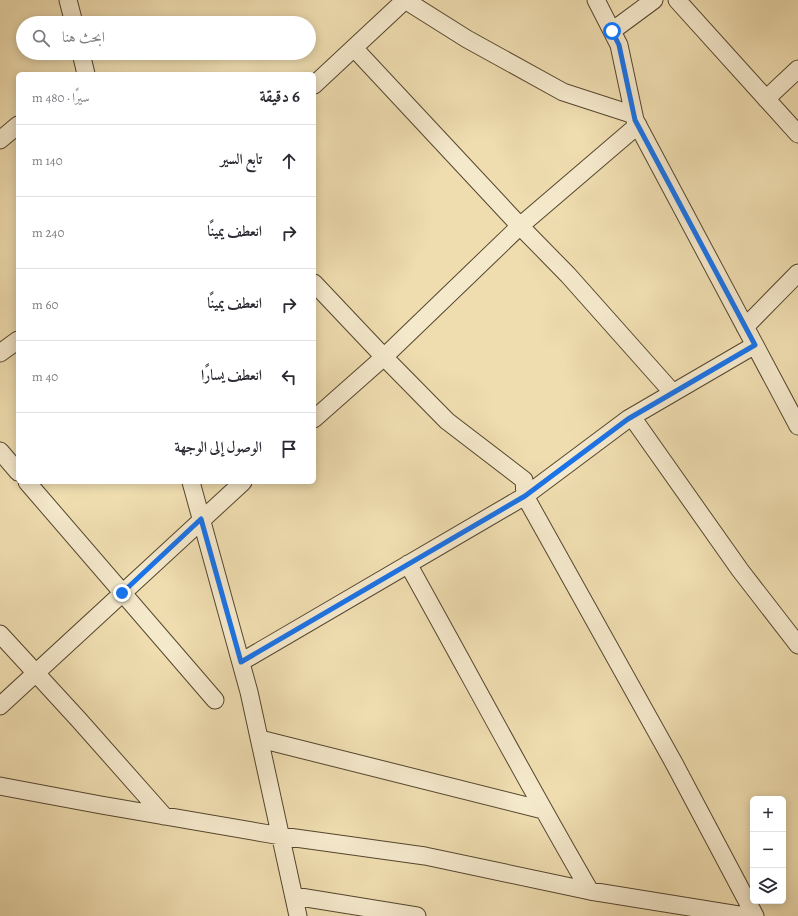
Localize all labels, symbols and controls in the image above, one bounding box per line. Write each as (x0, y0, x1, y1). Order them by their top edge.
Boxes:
search box (16, 16, 316, 60)
route start (603, 22, 621, 40)
icon: search (30, 27, 52, 49)
text: ابحث هنا (62, 27, 105, 47)
text: 6 دقيقة (259, 85, 300, 108)
text: سيرًا · 480 m (32, 89, 90, 106)
text: تابع السير (220, 149, 262, 169)
icon: ahead (278, 150, 300, 172)
text: 140 m (32, 152, 63, 169)
text: انعطف يمينًا (207, 221, 262, 241)
icon: right (278, 222, 300, 244)
text: 240 m (32, 224, 64, 241)
text: انعطف يمينًا (207, 293, 262, 313)
icon: right (278, 294, 300, 316)
text: 60 m (32, 296, 58, 313)
text: انعطف يسارًا (201, 365, 262, 385)
icon: left (278, 366, 300, 388)
text: 40 m (32, 368, 58, 385)
text: الوصول إلى الوجهة (175, 437, 262, 457)
icon: arrive (278, 438, 300, 460)
route end (113, 584, 131, 602)
map controls (750, 796, 786, 904)
button: + (750, 796, 786, 832)
button: − (750, 832, 786, 868)
button: layers (750, 868, 786, 904)

